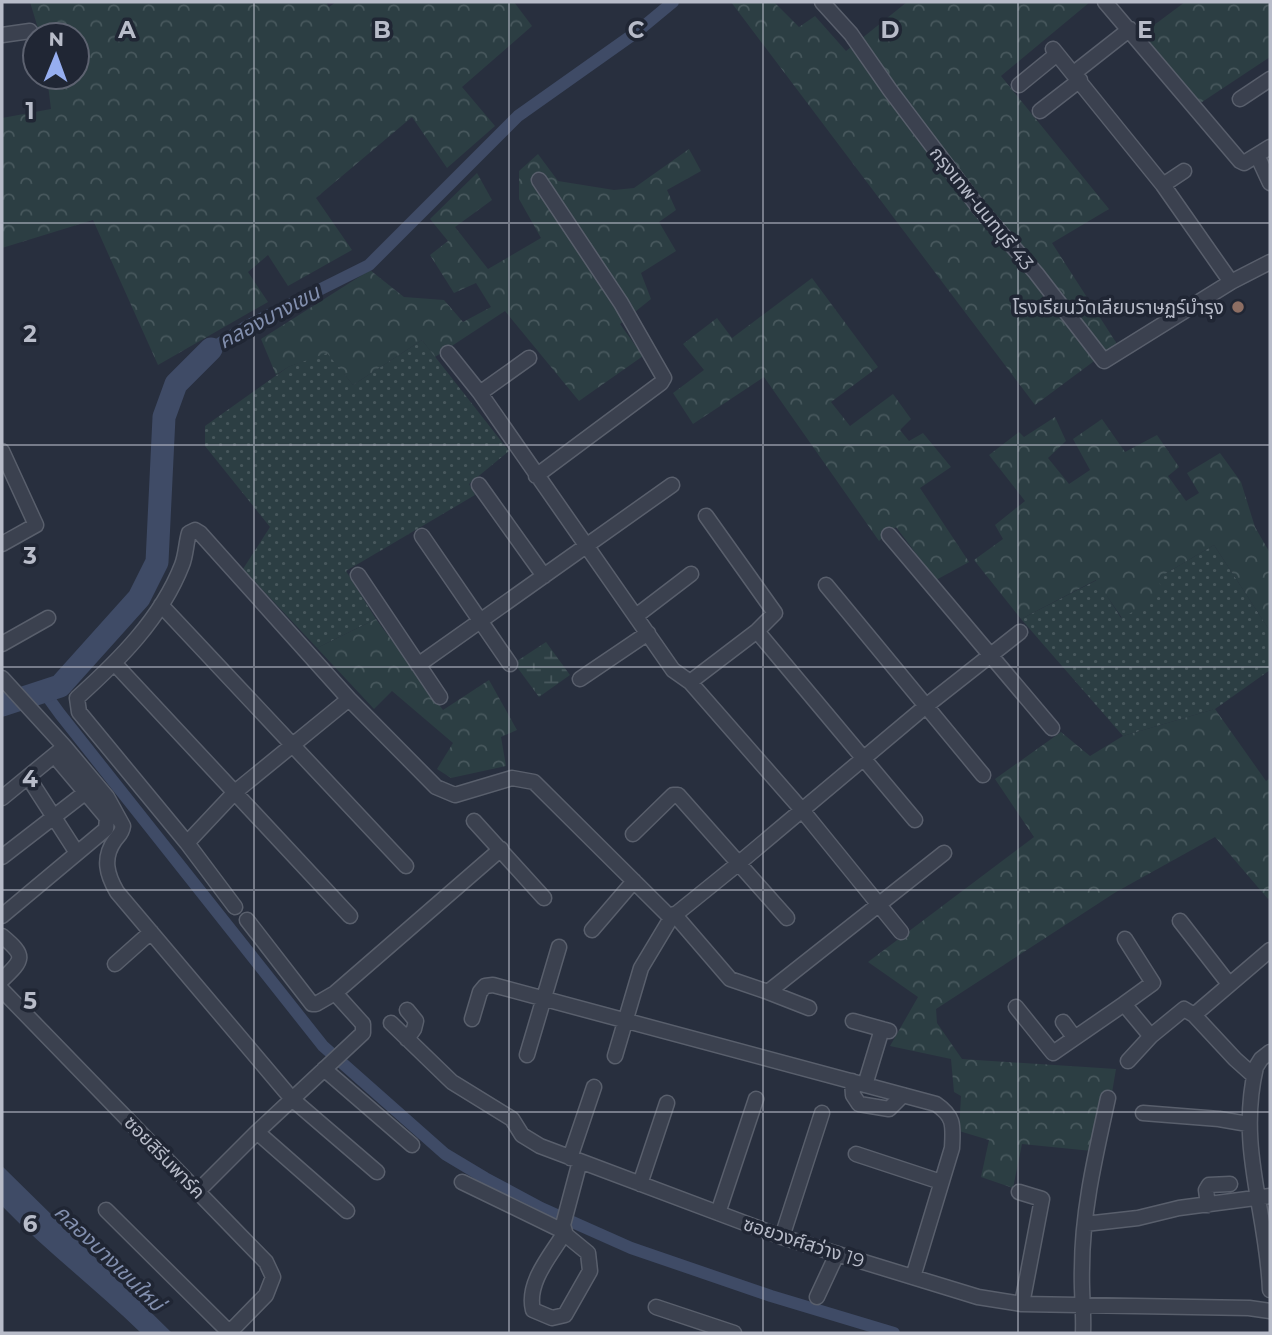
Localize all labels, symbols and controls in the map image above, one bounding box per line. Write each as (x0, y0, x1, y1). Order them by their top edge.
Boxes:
text: A (117, 16, 136, 44)
text: B (373, 16, 391, 44)
text: C (628, 16, 645, 44)
text: D (881, 16, 900, 44)
text: E (1137, 16, 1153, 44)
north arrow (21, 21, 91, 91)
text: N (48, 28, 64, 51)
text: 1 (25, 97, 35, 125)
street label: กรุงเทพ-นนทบุรี 43 (925, 142, 1038, 275)
water label: คลองบางเขน (214, 279, 325, 354)
place label: โรงเรียนวัดเลียบราษฏร์บำรุง (1013, 296, 1224, 319)
marker: โรงเรียนวัดเลียบราษฏร์บำรุง (1230, 299, 1246, 315)
text: 2 (23, 320, 37, 348)
text: 3 (22, 542, 37, 570)
text: 4 (22, 765, 38, 793)
text: 5 (23, 987, 37, 1015)
street label: ซอยสิรีนพาร์ค (119, 1111, 210, 1204)
water label: คลองบางเขนใหม่ (49, 1199, 171, 1318)
text: 6 (23, 1210, 38, 1238)
street label: ซอยวงศ์สว่าง 19 (740, 1212, 867, 1273)

